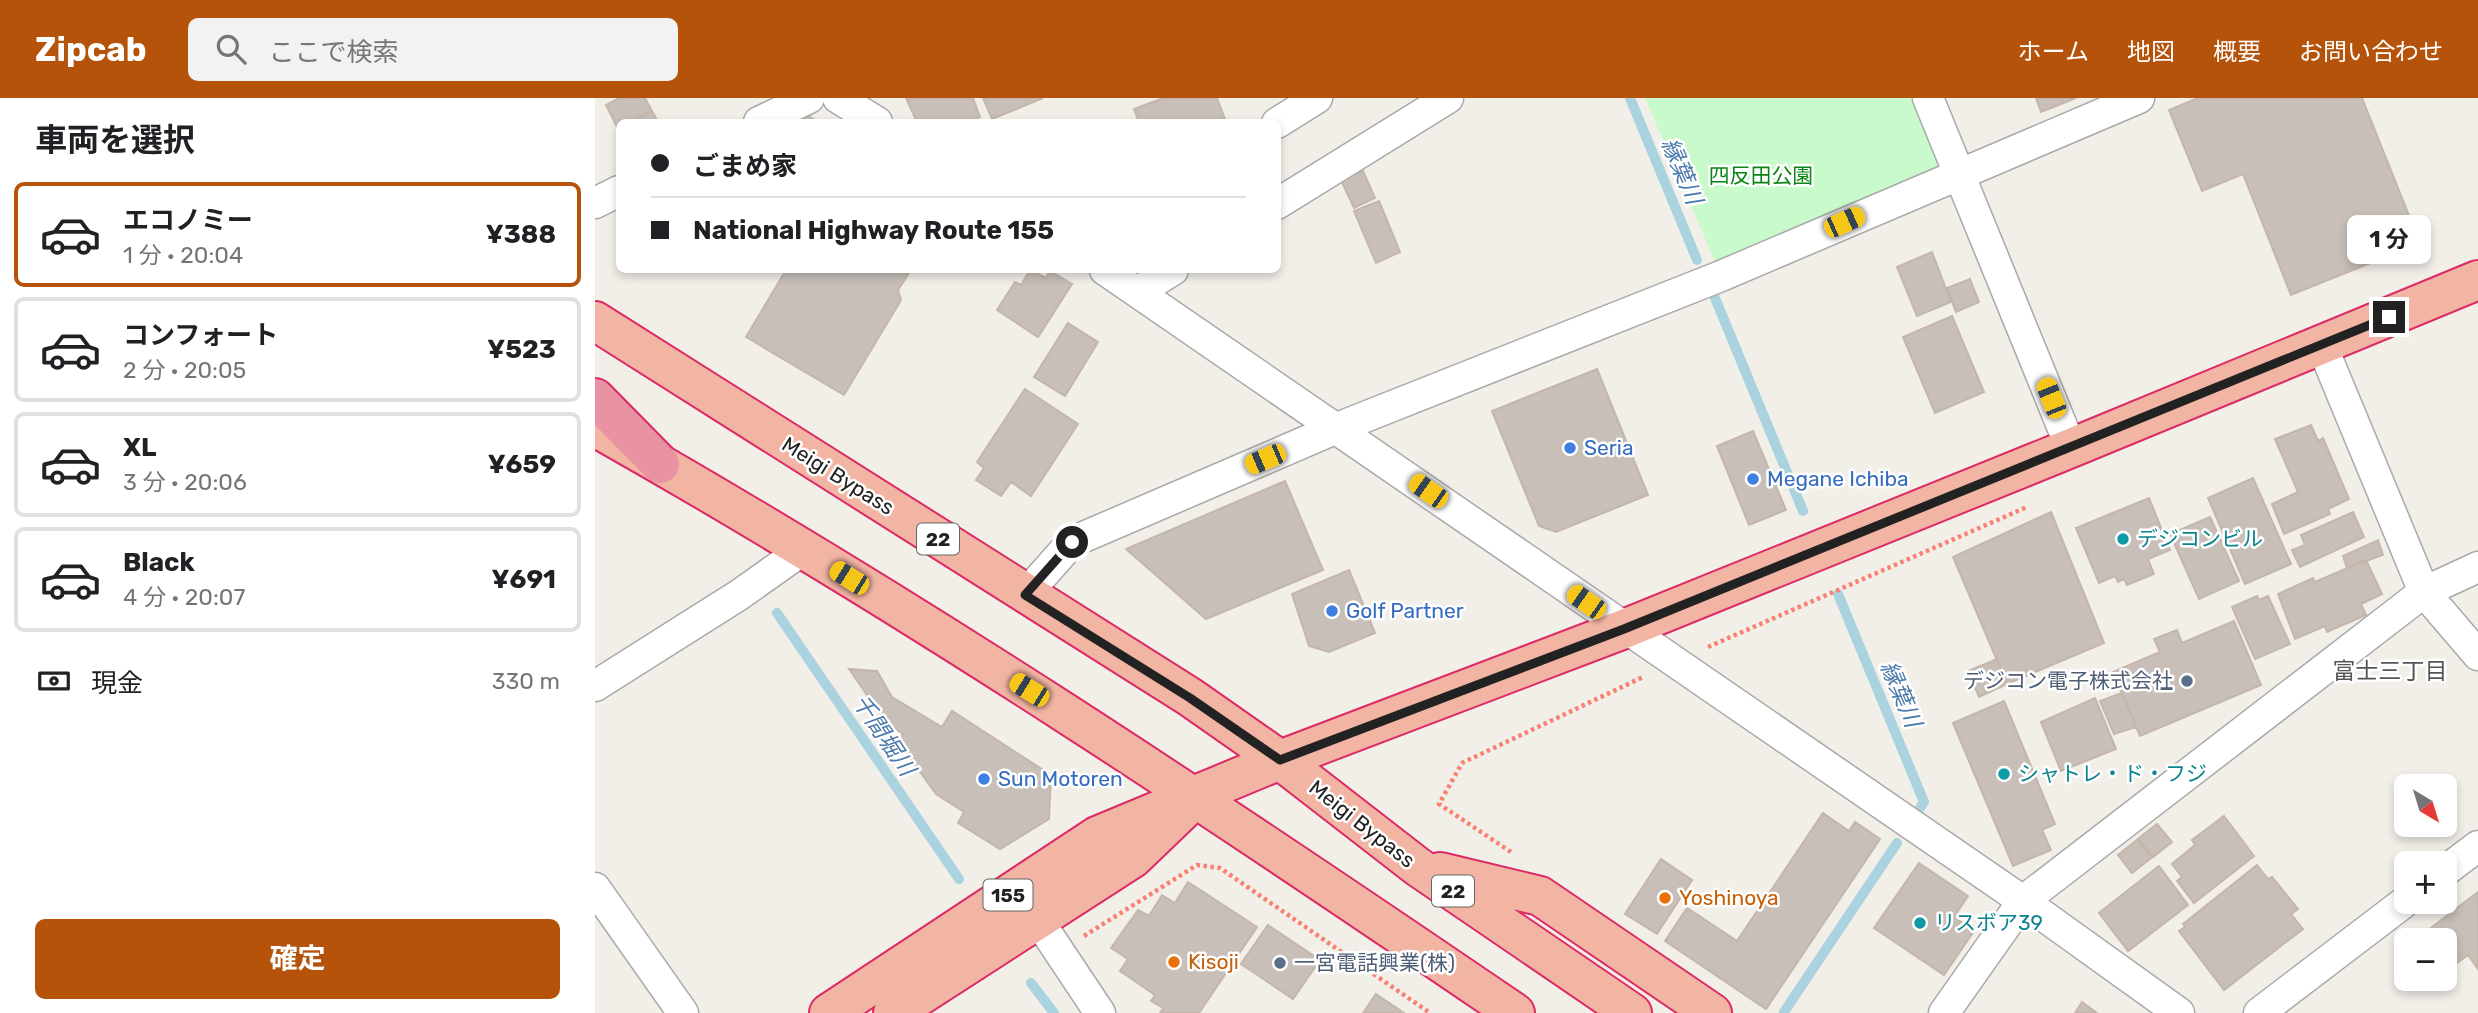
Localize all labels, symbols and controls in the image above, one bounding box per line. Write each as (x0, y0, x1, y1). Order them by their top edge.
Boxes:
search box (188, 18, 678, 81)
text: Zipcab (35, 30, 146, 69)
icon: search (212, 30, 250, 68)
text: ここで検索 (268, 37, 399, 68)
text: ホーム (2018, 38, 2089, 66)
text: 地図 (2127, 38, 2175, 66)
text: 概要 (2213, 38, 2261, 66)
text: お問い合わせ (2299, 38, 2443, 66)
text: 車両を選択 (35, 121, 195, 159)
water label: 縁葉川 (1656, 134, 1710, 211)
text: ごまめ家 (693, 151, 797, 182)
park label: 四反田公園 (1709, 163, 1814, 188)
icon: car (39, 203, 102, 266)
car (1821, 204, 1868, 240)
text: エコノミー (123, 205, 253, 236)
text: National Highway Route 155 (693, 215, 1054, 246)
callout: 1 分 (2347, 216, 2431, 264)
text: ¥388 (486, 219, 556, 250)
text: 1 分 (2369, 225, 2409, 253)
text: 1 分 · 20:04 (123, 241, 243, 269)
route end (2373, 301, 2405, 333)
icon: car (39, 318, 102, 381)
text: コンフォート (123, 320, 278, 351)
text: ¥523 (487, 334, 556, 365)
text: 2 分 · 20:05 (123, 356, 246, 384)
car (2034, 375, 2069, 421)
street label: Meigi Bypass (778, 431, 899, 520)
text: XL (123, 432, 156, 463)
icon: car (39, 433, 102, 496)
place label: Seria (1584, 435, 1633, 460)
marker: Seria (1562, 440, 1578, 456)
car (1242, 441, 1289, 477)
text: ¥659 (488, 449, 556, 480)
place label: Megane Ichiba (1767, 466, 1908, 491)
text: 3 分 · 20:06 (123, 468, 247, 496)
car (1405, 470, 1452, 512)
marker: Megane Ichiba (1745, 471, 1761, 487)
road number: 22 (917, 524, 959, 554)
route start (1056, 526, 1088, 558)
place label: デジコンビル (2137, 526, 2263, 551)
marker: デジコンビル (2115, 531, 2131, 547)
text: Black (123, 547, 195, 578)
icon: car (39, 548, 102, 611)
car (826, 558, 873, 598)
text: ¥691 (492, 564, 556, 595)
car (1563, 581, 1610, 623)
text: 4 分 · 20:07 (123, 583, 245, 611)
place label: Golf Partner (1346, 598, 1464, 623)
marker: Golf Partner (1324, 603, 1340, 619)
water label: 縁葉川 (1875, 657, 1929, 734)
district label: 富士三丁目 (2333, 657, 2448, 685)
icon: cash (35, 662, 73, 700)
text: 330 m (492, 667, 560, 695)
text: 現金 (91, 668, 143, 699)
place label: デジコン電子株式会社 (1963, 668, 2173, 693)
car (1006, 670, 1053, 710)
marker: デジコン電子株式会社 (2179, 673, 2195, 689)
water label: 千間堀川 (847, 689, 923, 783)
place label: シャトレ・ド・フジ (2018, 761, 2207, 786)
place label: Sun Motoren (998, 766, 1123, 791)
marker: シャトレ・ド・フジ (1996, 766, 2012, 782)
marker: Sun Motoren (976, 771, 992, 787)
north arrow (2394, 774, 2457, 836)
map controls (2394, 774, 2457, 991)
street label: Meigi Bypass (1304, 775, 1420, 873)
button: + (2394, 851, 2457, 914)
road number: 22 (1432, 876, 1474, 906)
road number: 155 (983, 880, 1033, 910)
place label: Yoshinoya (1679, 885, 1779, 910)
marker: Yoshinoya (1657, 890, 1673, 906)
place label: リスボア39 (1934, 910, 2043, 935)
marker: リスボア39 (1912, 915, 1928, 931)
button: 確定 (35, 919, 560, 999)
button: − (2394, 928, 2457, 991)
place label: Kisoji (1188, 949, 1239, 974)
place label: 一宮電話興業(株) (1294, 950, 1455, 975)
marker: Kisoji (1166, 954, 1182, 970)
marker: 一宮電話興業(株) (1272, 955, 1288, 971)

